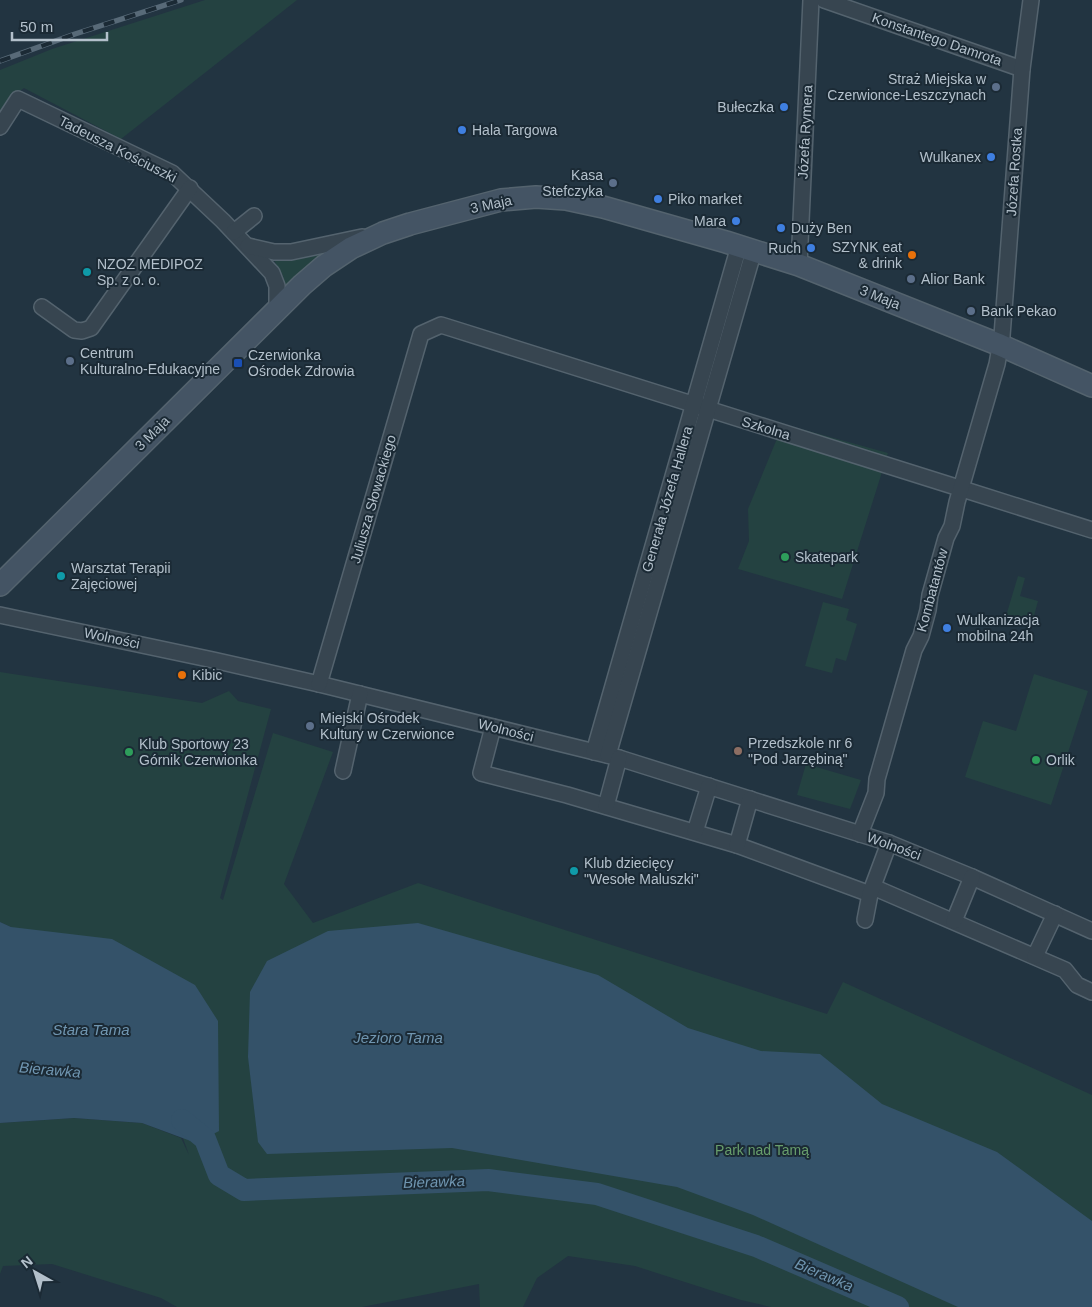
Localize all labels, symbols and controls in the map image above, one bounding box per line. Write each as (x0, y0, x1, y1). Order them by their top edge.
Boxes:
street label: Konstantego Damrota (870, 9, 1004, 69)
scale bar (12, 10, 108, 42)
text: 50 m (20, 18, 53, 35)
place label: Straż Miejska w Czerwionce-Leszczynach (827, 71, 987, 103)
marker: Straż Miejska w Czerwionce-Leszczynach (990, 81, 1002, 93)
street label: Józefa Rymera (795, 84, 815, 179)
place label: Bułeczka (717, 99, 774, 115)
marker: Bułeczka (778, 101, 790, 113)
street label: Tadeusza Kościuszki (56, 112, 180, 186)
place label: Hala Targowa (472, 122, 558, 138)
marker: Hala Targowa (456, 124, 468, 136)
street label: Józefa Rostka (1003, 127, 1025, 217)
place label: Wulkanex (920, 149, 981, 165)
marker: Wulkanex (985, 151, 997, 163)
place label: Kasa Stefczyka (542, 167, 603, 199)
marker: Kasa Stefczyka (607, 177, 619, 189)
place label: Piko market (668, 191, 742, 207)
street label: 3 Maja (469, 192, 513, 216)
marker: Piko market (652, 193, 664, 205)
place label: Mara (694, 213, 726, 229)
marker: Mara (730, 215, 742, 227)
place label: Duży Ben (791, 220, 852, 236)
marker: Duży Ben (775, 222, 787, 234)
place label: SZYNK eat & drink (832, 239, 903, 271)
place label: Ruch (768, 240, 801, 256)
marker: Ruch (805, 242, 817, 254)
marker: SZYNK eat & drink (906, 249, 918, 261)
place label: NZOZ MEDIPOZ Sp. z o. o. (97, 256, 203, 288)
marker: NZOZ MEDIPOZ Sp. z o. o. (81, 266, 93, 278)
place label: Alior Bank (921, 271, 986, 287)
marker: Alior Bank (905, 273, 917, 285)
street label: 3 Maja (858, 282, 903, 312)
place label: Bank Pekao (981, 303, 1057, 319)
marker: Bank Pekao (965, 305, 977, 317)
place label: Centrum Kulturalno-Edukacyjne (80, 345, 220, 377)
place label: Czerwionka Ośrodek Zdrowia (248, 347, 355, 379)
marker: Centrum Kulturalno-Edukacyjne (64, 355, 76, 367)
marker: Czerwionka Ośrodek Zdrowia (232, 357, 244, 369)
street label: 3 Maja (131, 412, 173, 454)
street label: Szkolna (740, 413, 792, 443)
street label: Generała Józefa Hallera (639, 424, 696, 574)
street label: Juliusza Słowackiego (347, 433, 399, 565)
street label: Kombatantów (913, 546, 951, 633)
place label: Skatepark (795, 549, 859, 565)
marker: Skatepark (779, 551, 791, 563)
place label: Warsztat Terapii Zajęciowej (71, 560, 171, 592)
marker: Warsztat Terapii Zajęciowej (55, 570, 67, 582)
place label: Wulkanizacja mobilna 24h (957, 612, 1039, 644)
marker: Wulkanizacja mobilna 24h (941, 622, 953, 634)
street label: Wolności (83, 624, 141, 652)
place label: Kibic (192, 667, 222, 683)
marker: Kibic (176, 669, 188, 681)
place label: Miejski Ośrodek Kultury w Czerwionce (320, 710, 455, 742)
street label: Wolności (477, 715, 535, 745)
marker: Miejski Ośrodek Kultury w Czerwionce (304, 720, 316, 732)
place label: Przedszkole nr 6 "Pod Jarzębiną" (748, 735, 852, 767)
place label: Klub Sportowy 23 Górnik Czerwionka (139, 736, 257, 768)
marker: Przedszkole nr 6 "Pod Jarzębiną" (732, 745, 744, 757)
marker: Klub Sportowy 23 Górnik Czerwionka (123, 746, 135, 758)
place label: Orlik (1046, 752, 1076, 768)
marker: Orlik (1030, 754, 1042, 766)
street label: Wolności (865, 829, 923, 863)
place label: Klub dziecięcy "Wesołe Maluszki" (584, 855, 699, 887)
marker: Klub dziecięcy "Wesołe Maluszki" (568, 865, 580, 877)
water label: Stara Tama (53, 1021, 130, 1038)
water label: Jezioro Tama (352, 1029, 443, 1046)
water label: Bierawka (19, 1058, 82, 1081)
park label: Park nad Tamą (715, 1142, 809, 1158)
water label: Bierawka (403, 1172, 465, 1191)
north arrow (10, 1247, 60, 1297)
text: N (18, 1252, 36, 1271)
water label: Bierawka (792, 1255, 856, 1294)

